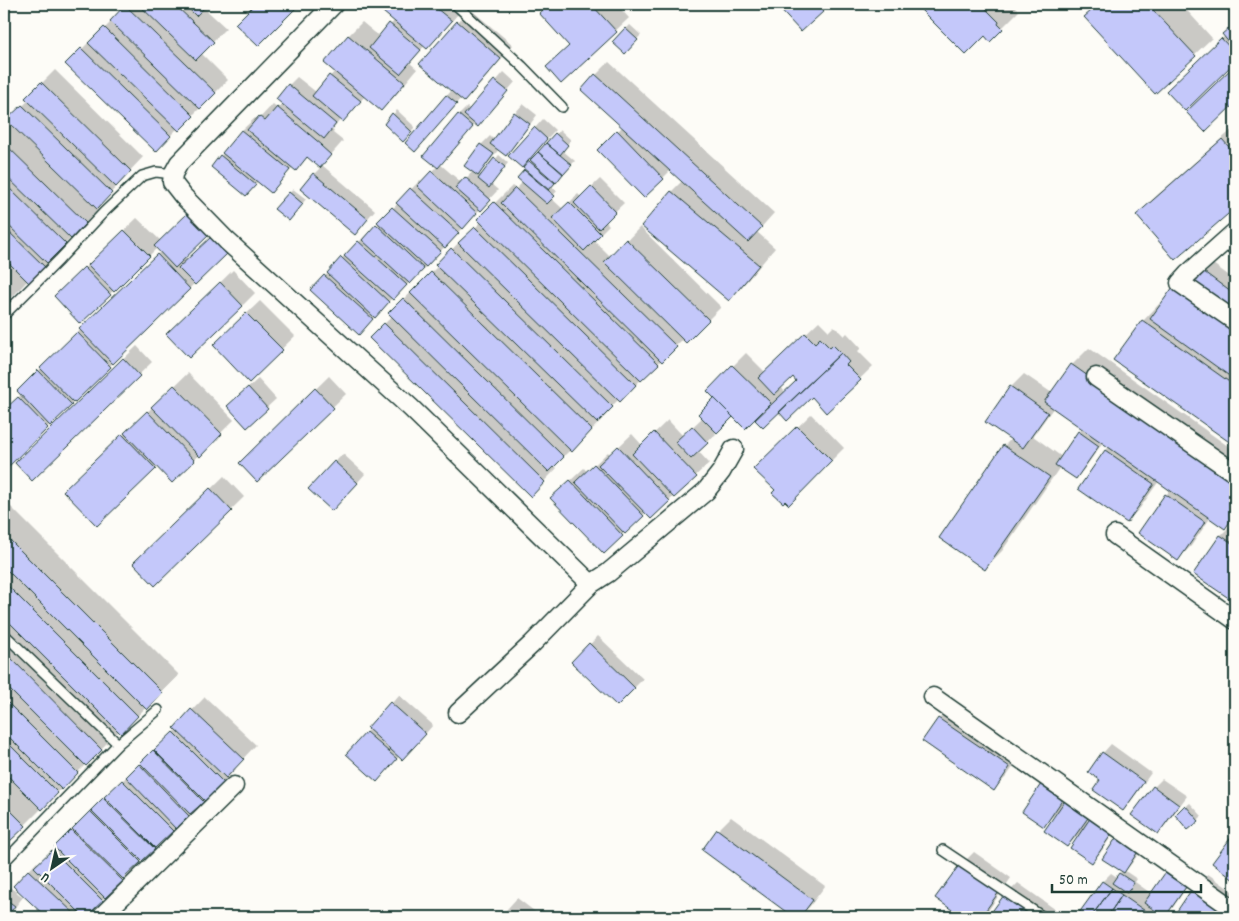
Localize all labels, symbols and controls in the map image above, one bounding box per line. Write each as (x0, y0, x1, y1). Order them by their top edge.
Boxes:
north arrow (28, 844, 78, 894)
scale bar (1052, 861, 1200, 893)
text: U (37, 867, 54, 887)
text: 50 m (1059, 870, 1088, 892)

